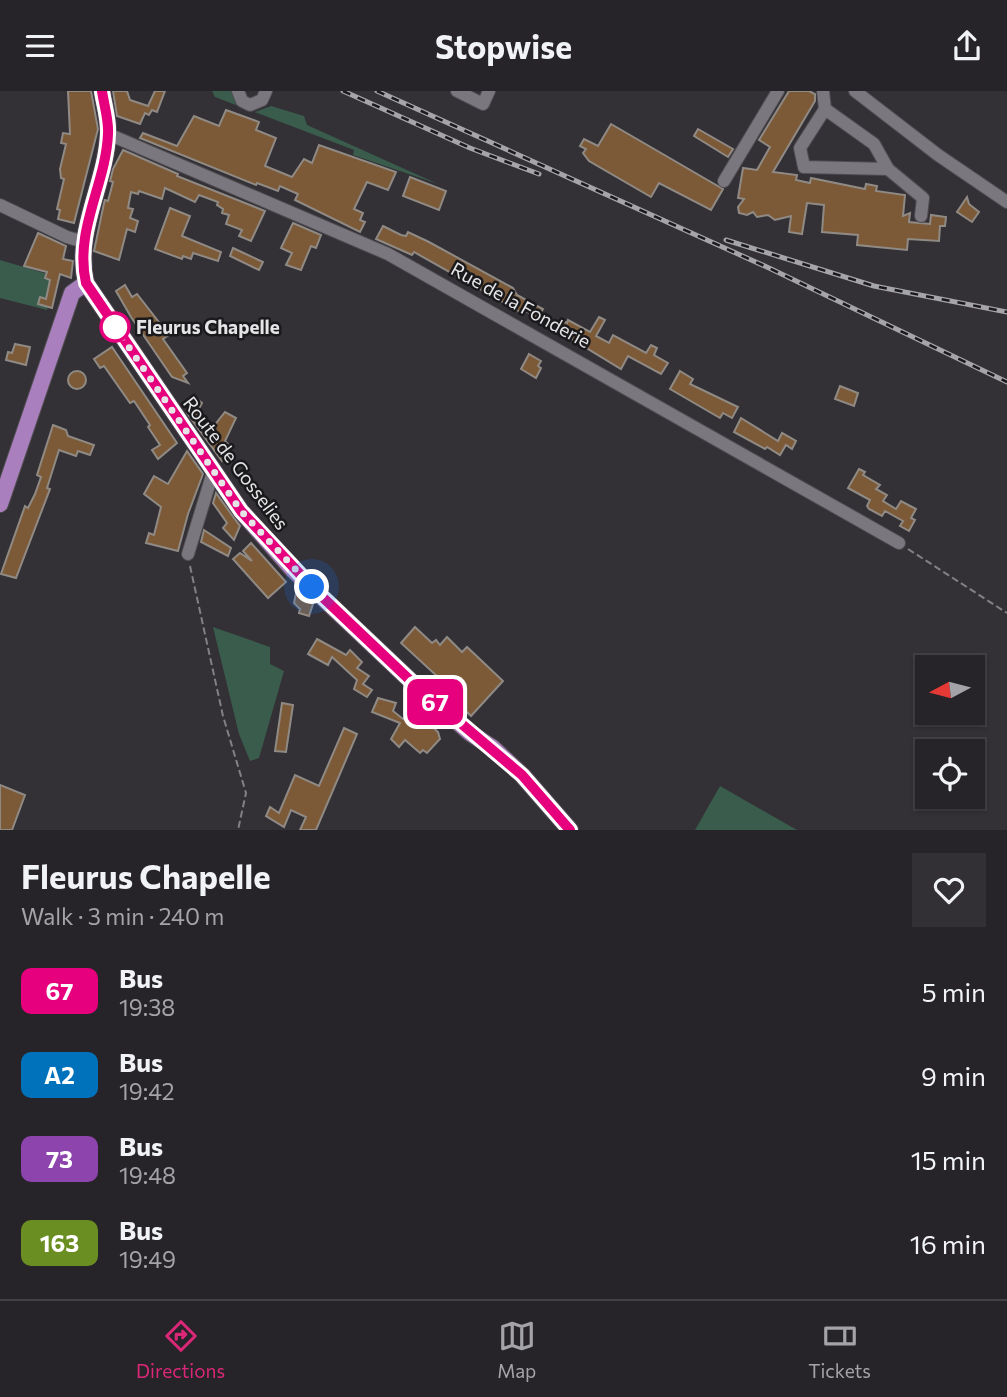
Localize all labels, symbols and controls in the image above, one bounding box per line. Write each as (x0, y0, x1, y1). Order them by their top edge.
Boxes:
text: Stopwise (435, 26, 572, 66)
icon: menu (21, 27, 59, 65)
icon: share (948, 27, 986, 65)
street label: Rue de la Fonderie (447, 257, 595, 352)
marker: Fleurus Chapelle (100, 312, 130, 342)
place label: Fleurus Chapelle (136, 315, 280, 338)
street label: Route de Gosselies (179, 392, 294, 534)
your location (294, 569, 329, 604)
north arrow (915, 655, 985, 725)
map controls (915, 655, 985, 809)
line badge: 67 (404, 679, 466, 725)
text: 67 (421, 687, 449, 716)
button: locate (915, 739, 985, 809)
button: heart (912, 853, 986, 927)
text: Fleurus Chapelle (21, 855, 271, 896)
text: Walk · 3 min · 240 m (21, 902, 224, 930)
text: Bus (119, 962, 163, 993)
text: 67 (46, 976, 73, 1005)
text: 5 min (922, 976, 986, 1007)
text: 19:38 (119, 993, 175, 1021)
text: Bus (119, 1046, 163, 1077)
text: A2 (44, 1060, 75, 1089)
text: 9 min (921, 1060, 986, 1091)
text: 19:42 (119, 1077, 174, 1105)
text: Bus (119, 1130, 163, 1161)
text: 73 (46, 1144, 73, 1173)
text: 15 min (911, 1144, 986, 1175)
text: 19:48 (119, 1161, 176, 1189)
text: Bus (119, 1214, 163, 1245)
text: 163 (40, 1228, 79, 1257)
text: 16 min (910, 1228, 986, 1259)
text: 19:49 (119, 1245, 176, 1273)
tab: Directions (136, 1317, 225, 1382)
tab: Map (497, 1317, 536, 1382)
tab: Tickets (808, 1317, 871, 1382)

